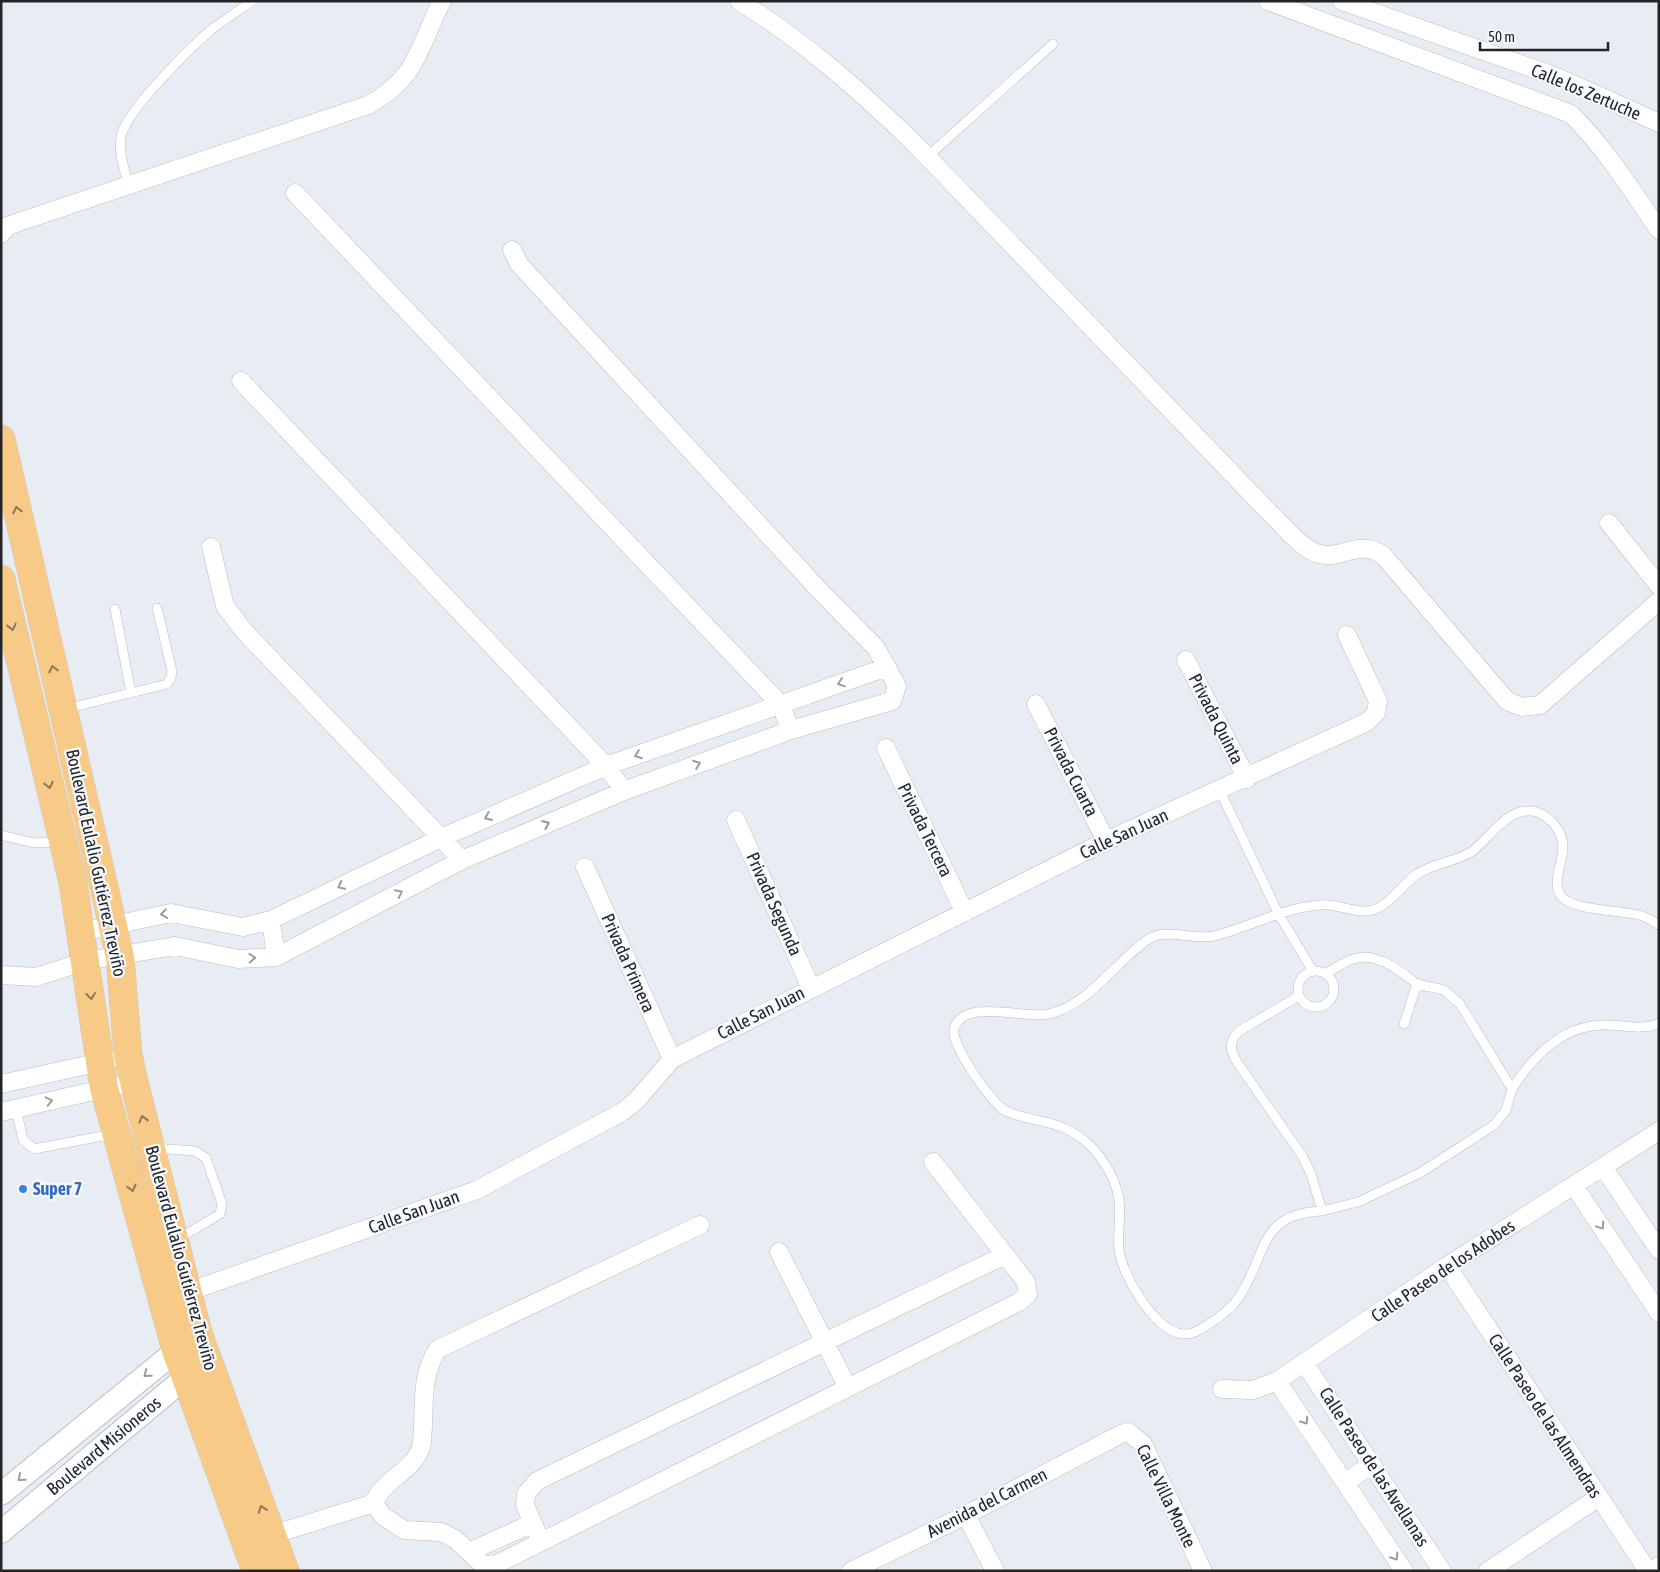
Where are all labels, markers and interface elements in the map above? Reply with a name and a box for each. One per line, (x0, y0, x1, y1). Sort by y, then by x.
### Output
scale bar (1480, 20, 1608, 52)
text: 50 m (1488, 28, 1515, 45)
street label: Calle los Zertuche (1528, 59, 1644, 124)
one-way arrow (12, 506, 23, 515)
one-way arrow (6, 622, 17, 631)
one-way arrow (48, 664, 59, 673)
street label: Privada Quinta (1185, 670, 1248, 768)
one-way arrow (837, 677, 846, 687)
street label: Privada Cuarta (1040, 724, 1103, 820)
street label: Boulevard Eulalio Gutiérrez Treviño (62, 747, 131, 978)
one-way arrow (634, 749, 643, 759)
one-way arrow (692, 760, 701, 770)
street label: Privada Tercera (894, 779, 957, 880)
one-way arrow (44, 780, 54, 789)
street label: Calle San Juan (1076, 804, 1171, 863)
one-way arrow (484, 811, 493, 822)
one-way arrow (541, 820, 550, 831)
street label: Privada Segunda (742, 849, 807, 959)
one-way arrow (337, 880, 346, 890)
one-way arrow (394, 889, 403, 899)
one-way arrow (160, 909, 169, 919)
street label: Privada Primera (597, 910, 660, 1015)
one-way arrow (248, 953, 256, 963)
street label: Calle San Juan (714, 982, 808, 1044)
one-way arrow (85, 992, 96, 1000)
one-way arrow (44, 1096, 53, 1107)
one-way arrow (139, 1116, 149, 1124)
street label: Boulevard Eulalio Gutiérrez Treviño (141, 1143, 222, 1373)
place label: Super 7 (33, 1178, 82, 1199)
marker: Super 7 (17, 1183, 29, 1195)
one-way arrow (126, 1184, 136, 1192)
street label: Calle San Juan (366, 1185, 462, 1238)
street label: Calle Paseo de los Adobes (1367, 1215, 1518, 1326)
one-way arrow (1595, 1221, 1604, 1230)
street label: Calle Paseo de las Almendras (1484, 1330, 1606, 1502)
one-way arrow (143, 1369, 152, 1378)
street label: Calle Paseo de las Avellanas (1315, 1383, 1434, 1550)
street label: Boulevard Misioneros (42, 1392, 165, 1499)
one-way arrow (1299, 1416, 1308, 1425)
street label: Calle Villa Monte (1132, 1441, 1200, 1551)
street label: Avenida del Carmen (923, 1463, 1050, 1542)
one-way arrow (18, 1472, 27, 1480)
one-way arrow (258, 1505, 268, 1513)
one-way arrow (1388, 1551, 1398, 1560)

